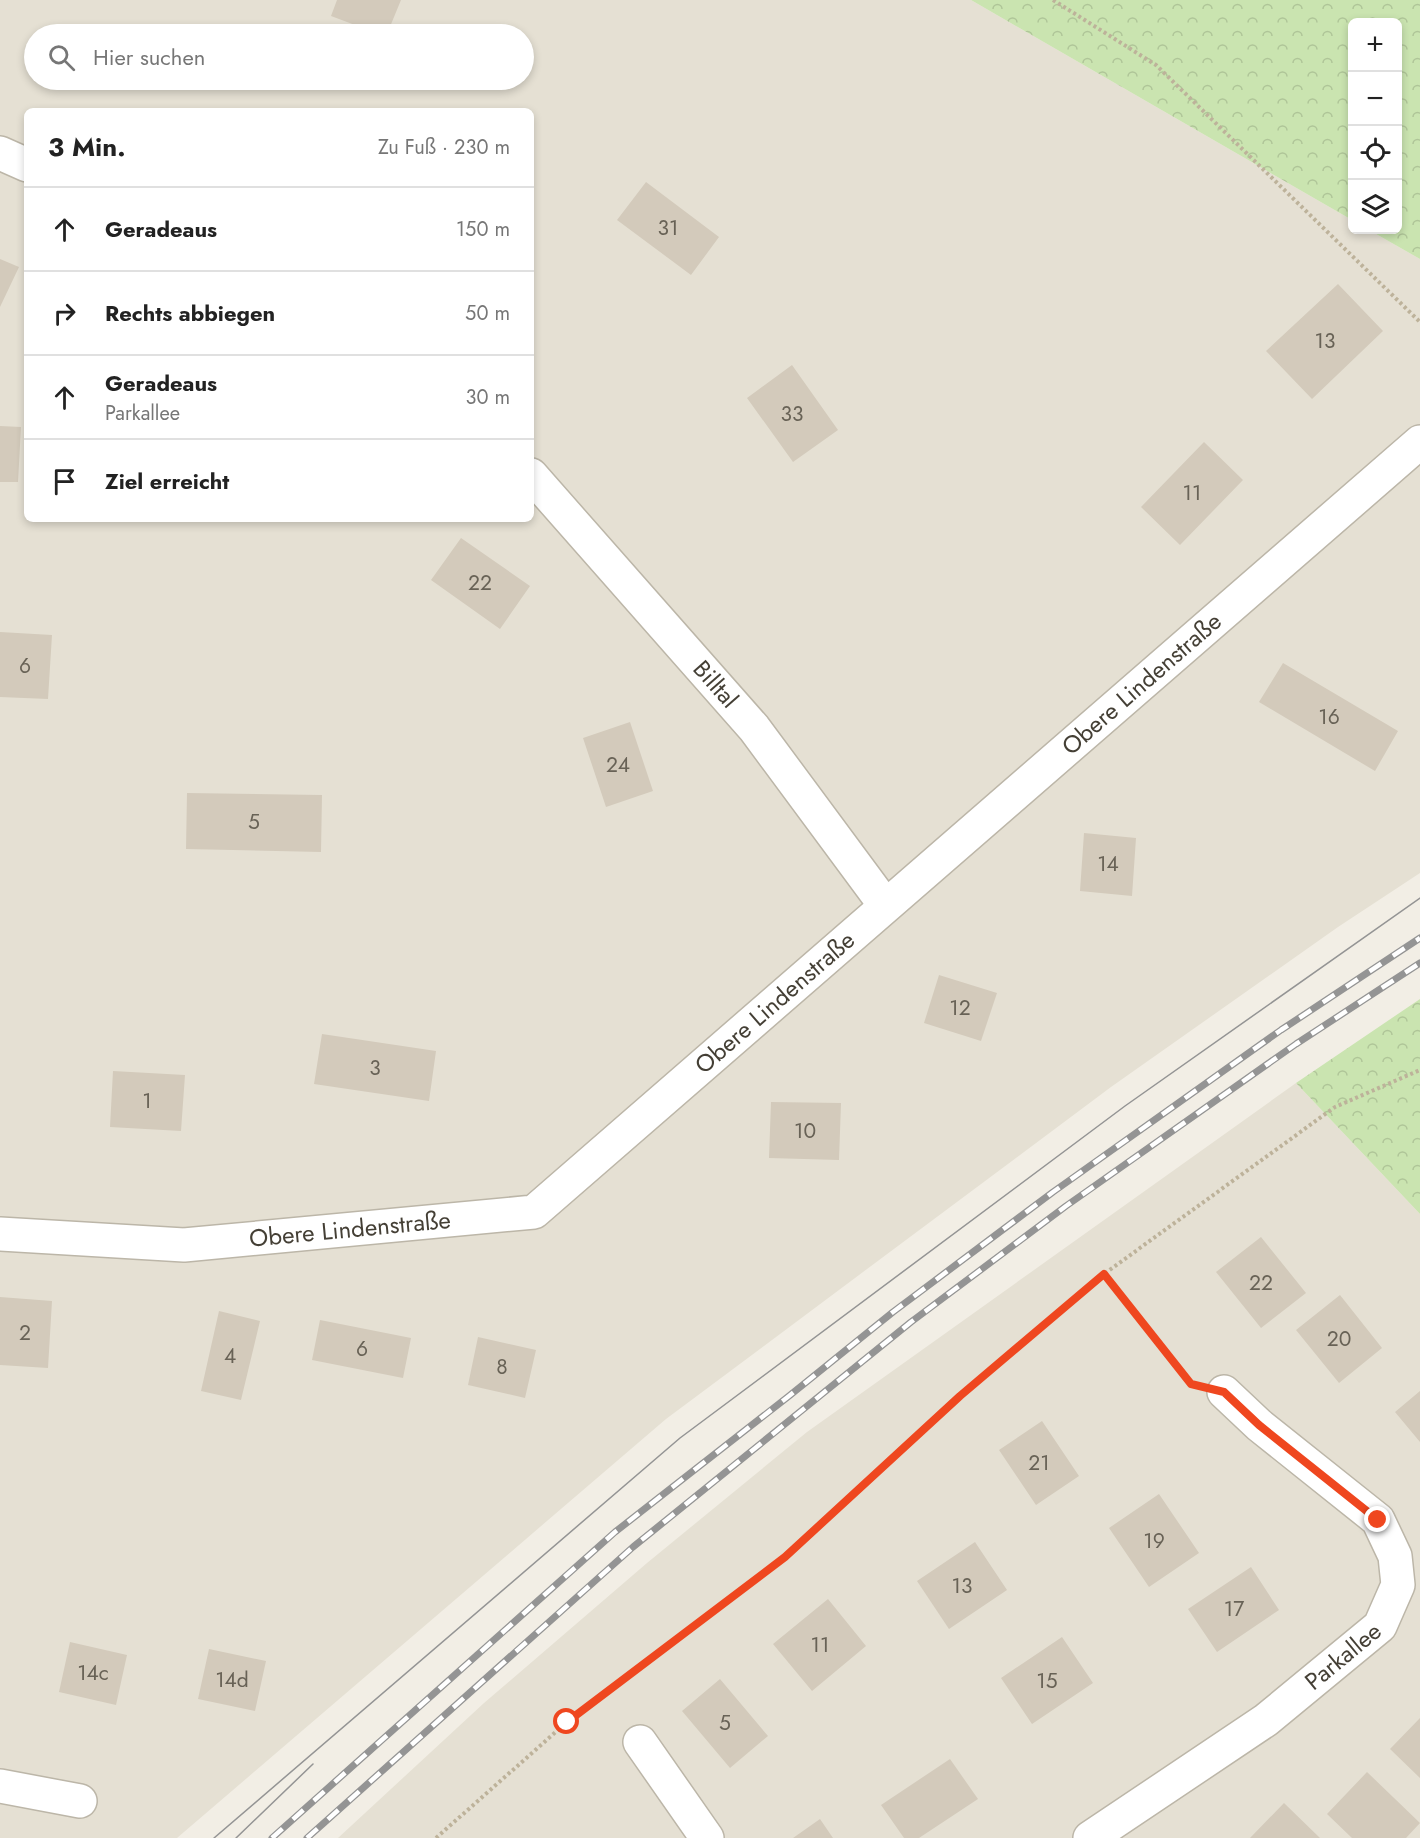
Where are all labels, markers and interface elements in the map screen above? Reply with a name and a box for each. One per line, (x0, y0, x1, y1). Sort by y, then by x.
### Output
map controls (1348, 18, 1402, 234)
button: + (1348, 18, 1402, 72)
search box (24, 24, 534, 90)
icon: search (45, 41, 78, 74)
text: Hier suchen (93, 41, 205, 73)
button: − (1348, 72, 1402, 126)
button: locate (1348, 126, 1402, 180)
text: 3 Min. (48, 128, 126, 166)
text: Zu Fuß · 230 m (378, 133, 510, 162)
button: layers (1348, 180, 1402, 234)
icon: ahead (48, 213, 81, 246)
text: Geradeaus (105, 213, 217, 245)
house number: 31 (658, 213, 678, 243)
text: 150 m (456, 215, 510, 244)
icon: right (48, 297, 81, 330)
text: Rechts abbiegen (105, 297, 275, 329)
text: 50 m (465, 299, 510, 328)
house number: 13 (1315, 326, 1335, 356)
text: Geradeaus (105, 367, 217, 399)
icon: ahead (48, 381, 81, 414)
text: 30 m (465, 383, 510, 412)
text: Parkallee (105, 399, 180, 428)
house number: 33 (781, 399, 803, 429)
icon: arrive (48, 465, 81, 498)
text: Ziel erreicht (105, 465, 229, 497)
house number: 11 (1183, 478, 1201, 508)
house number: 22 (468, 568, 492, 598)
street label: Obere Lindenstraße (1054, 604, 1229, 763)
house number: 6 (19, 651, 31, 681)
street label: Billtal (685, 652, 747, 716)
house number: 16 (1318, 702, 1340, 732)
house number: 24 (606, 750, 630, 780)
house number: 5 (248, 807, 260, 837)
house number: 14 (1097, 849, 1119, 879)
street label: Obere Lindenstraße (687, 923, 862, 1082)
house number: 12 (949, 993, 971, 1023)
house number: 3 (369, 1053, 381, 1083)
house number: 1 (142, 1086, 152, 1116)
house number: 10 (794, 1116, 816, 1146)
street label: Obere Lindenstraße (248, 1202, 452, 1256)
house number: 22 (1249, 1268, 1273, 1298)
house number: 2 (19, 1318, 31, 1348)
house number: 20 (1327, 1324, 1351, 1354)
house number: 6 (356, 1334, 368, 1364)
house number: 4 (224, 1341, 236, 1371)
house number: 8 (496, 1352, 508, 1382)
house number: 21 (1028, 1448, 1050, 1478)
route end (1364, 1506, 1390, 1532)
house number: 19 (1143, 1526, 1165, 1556)
house number: 13 (952, 1571, 972, 1601)
house number: 17 (1224, 1594, 1244, 1624)
street label: Parkallee (1297, 1614, 1389, 1698)
house number: 11 (811, 1630, 829, 1660)
house number: 14c (77, 1658, 109, 1688)
house number: 14d (215, 1665, 249, 1695)
house number: 15 (1036, 1666, 1058, 1696)
route start (553, 1708, 579, 1734)
house number: 5 (719, 1708, 731, 1738)

